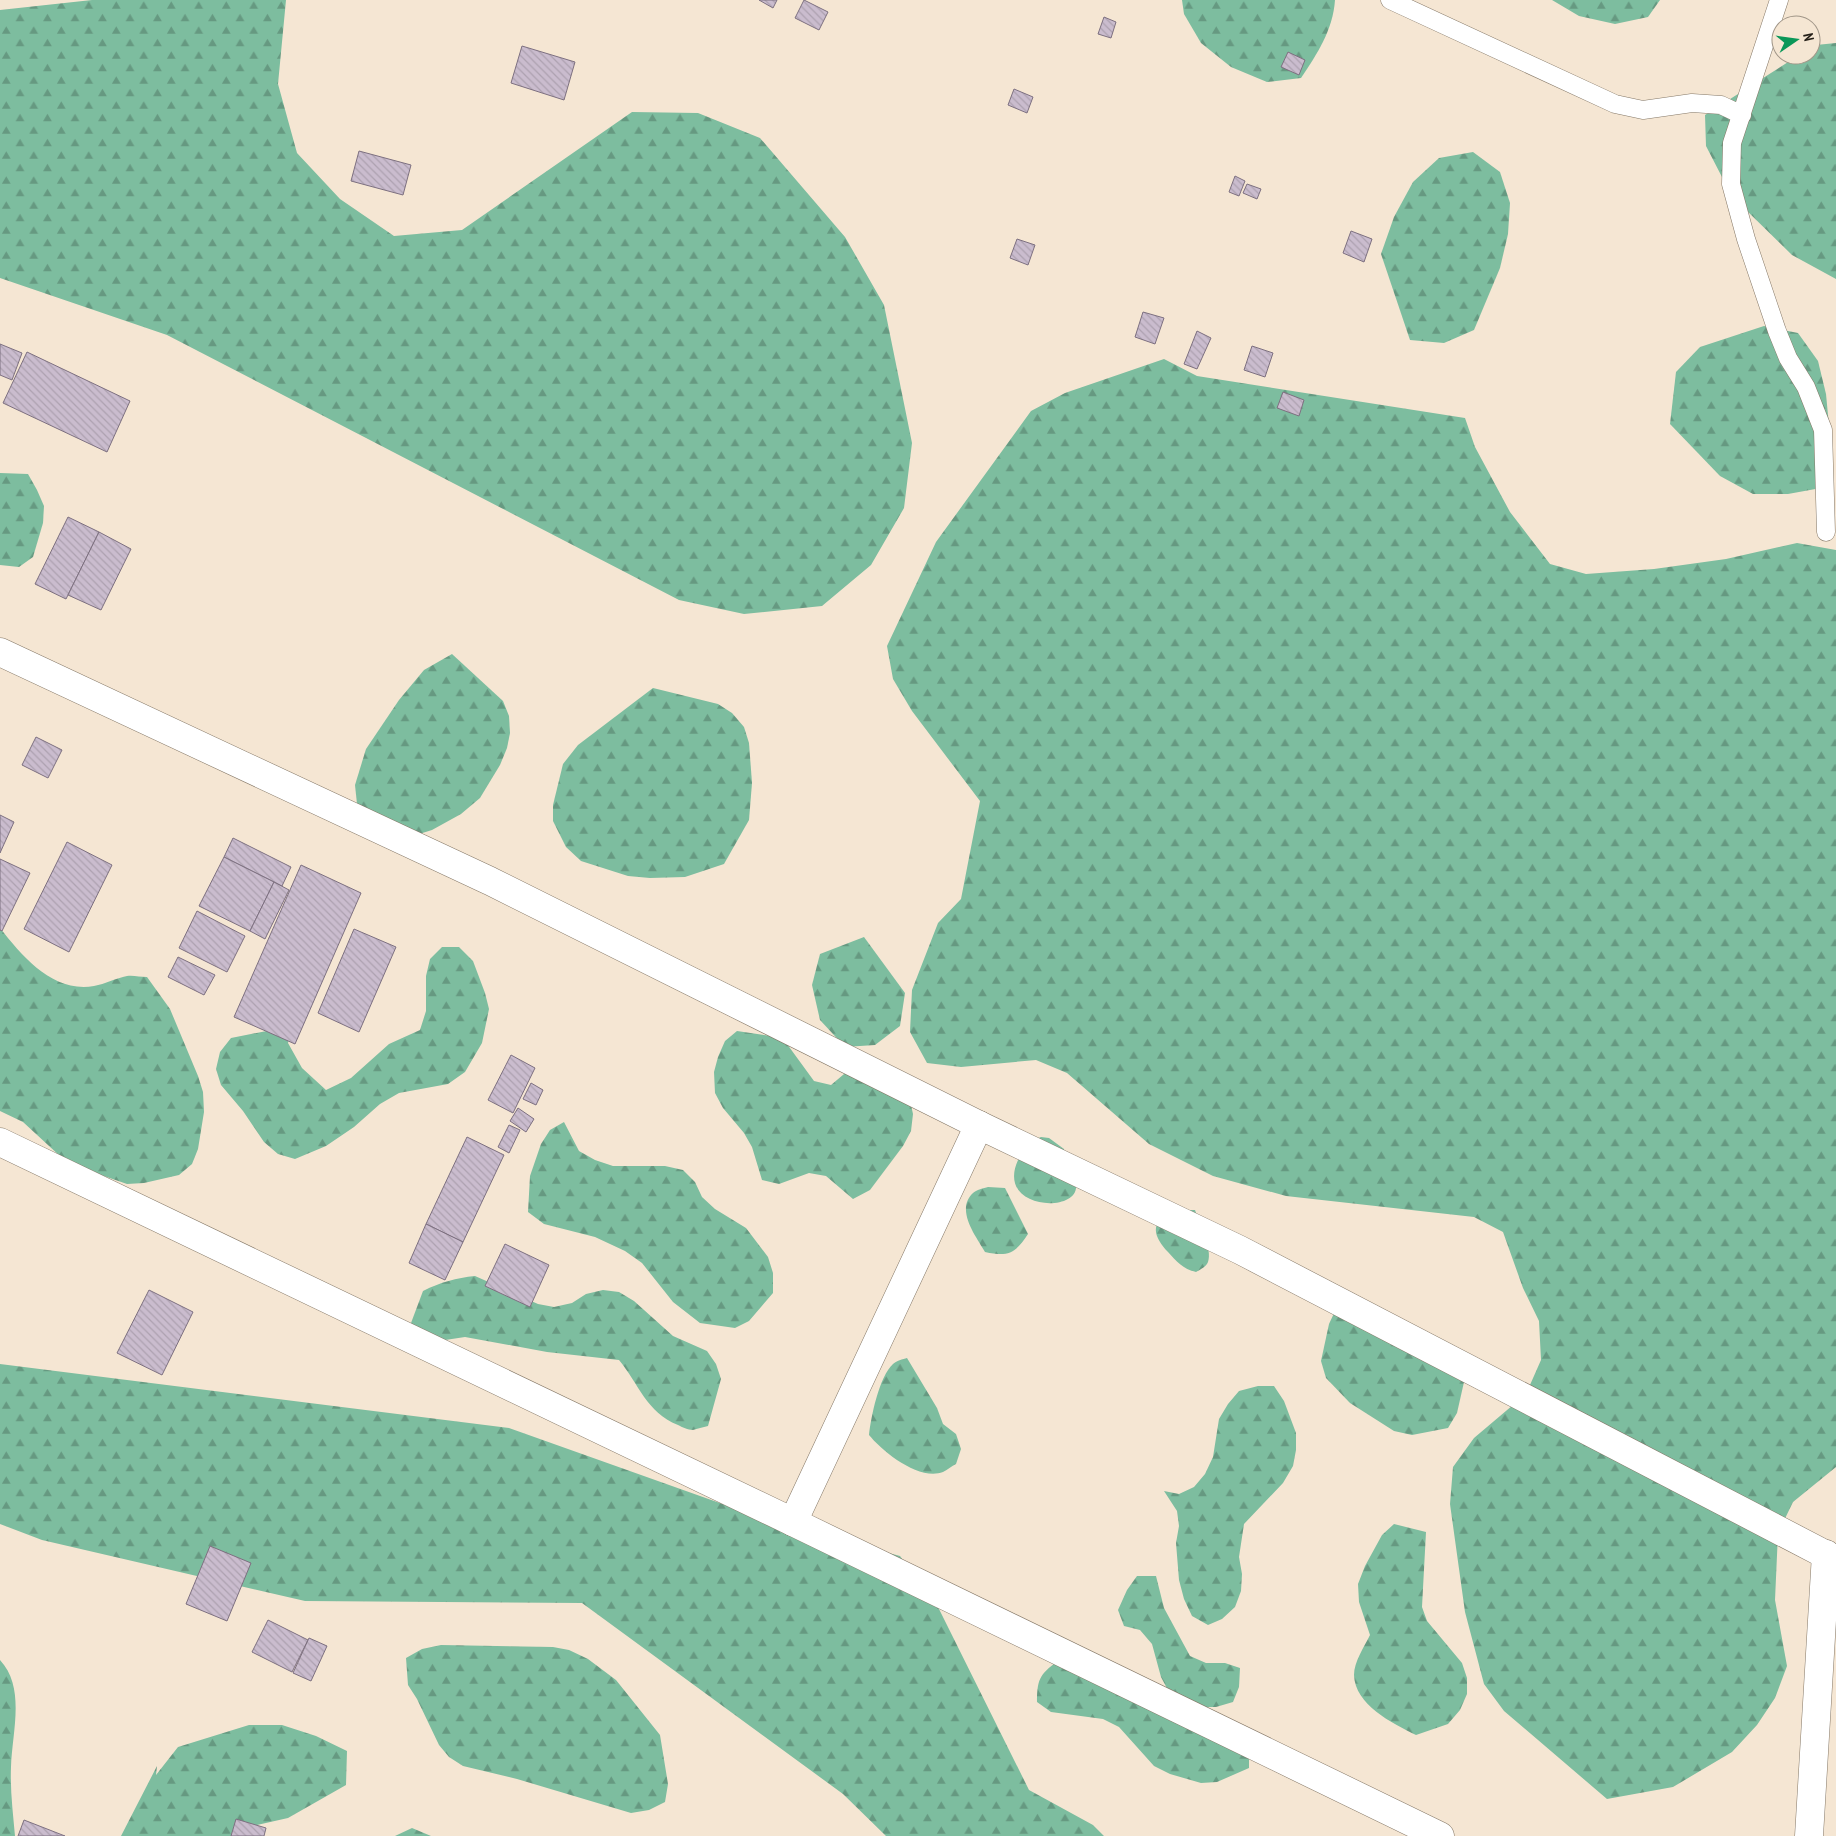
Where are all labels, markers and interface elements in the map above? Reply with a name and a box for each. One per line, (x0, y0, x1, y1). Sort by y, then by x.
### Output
north arrow (1771, 15, 1821, 65)
text: N (1799, 31, 1818, 43)

